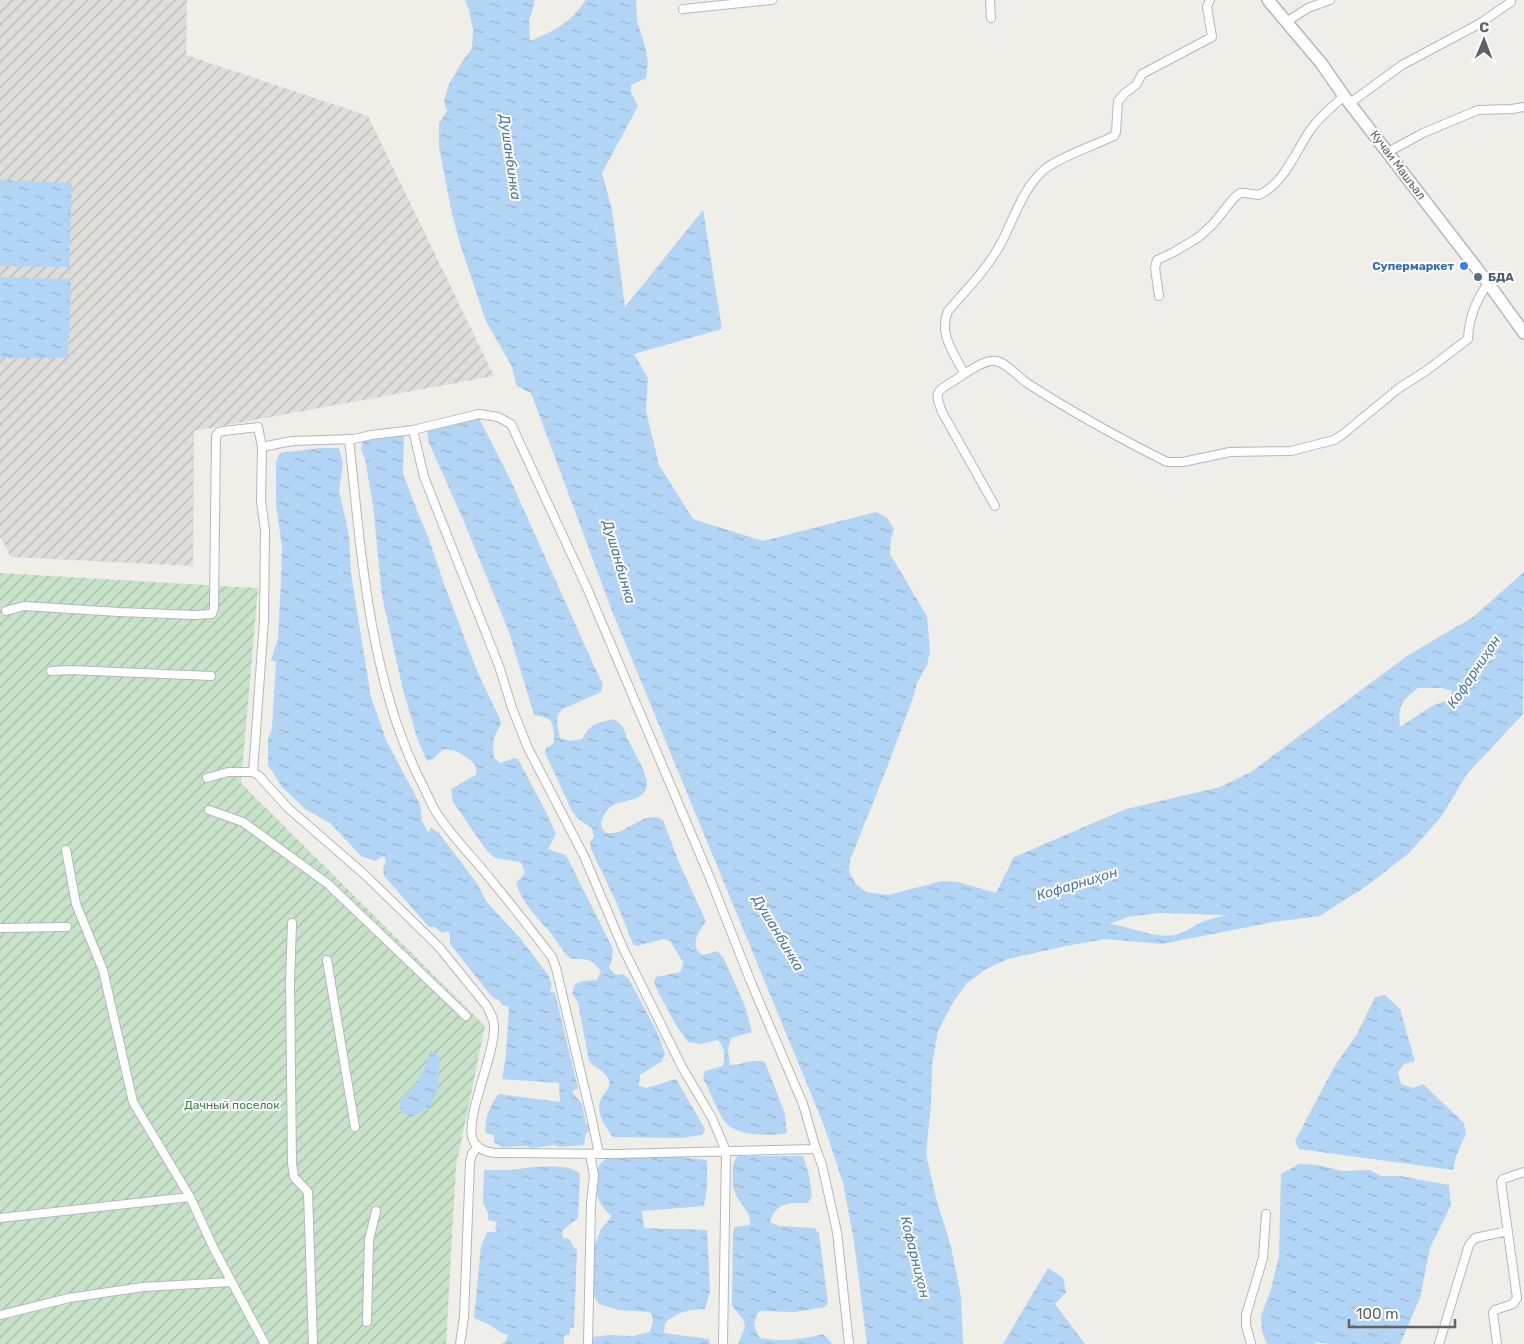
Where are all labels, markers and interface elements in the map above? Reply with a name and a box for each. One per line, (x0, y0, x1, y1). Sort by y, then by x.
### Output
north arrow (1459, 15, 1509, 65)
text: С (1479, 19, 1489, 36)
water label: Душанбинка (495, 112, 524, 201)
street label: Кучаи Машъал (1367, 128, 1429, 202)
place label: Супермаркет (1372, 259, 1454, 273)
marker: Супермаркет (1458, 260, 1470, 272)
place label: БДА (1488, 270, 1514, 284)
marker: БДА (1472, 271, 1484, 283)
water label: Душанбинка (599, 517, 639, 606)
water label: Кофарниҳон (1444, 632, 1505, 711)
water label: Кофарниҳон (1035, 864, 1120, 904)
water label: Душанбинка (748, 891, 807, 974)
park label: Дачный поселок (184, 1098, 280, 1112)
water label: Кофарниҳон (897, 1214, 933, 1300)
scale bar (1349, 1296, 1455, 1328)
text: 100 m (1356, 1305, 1398, 1323)

